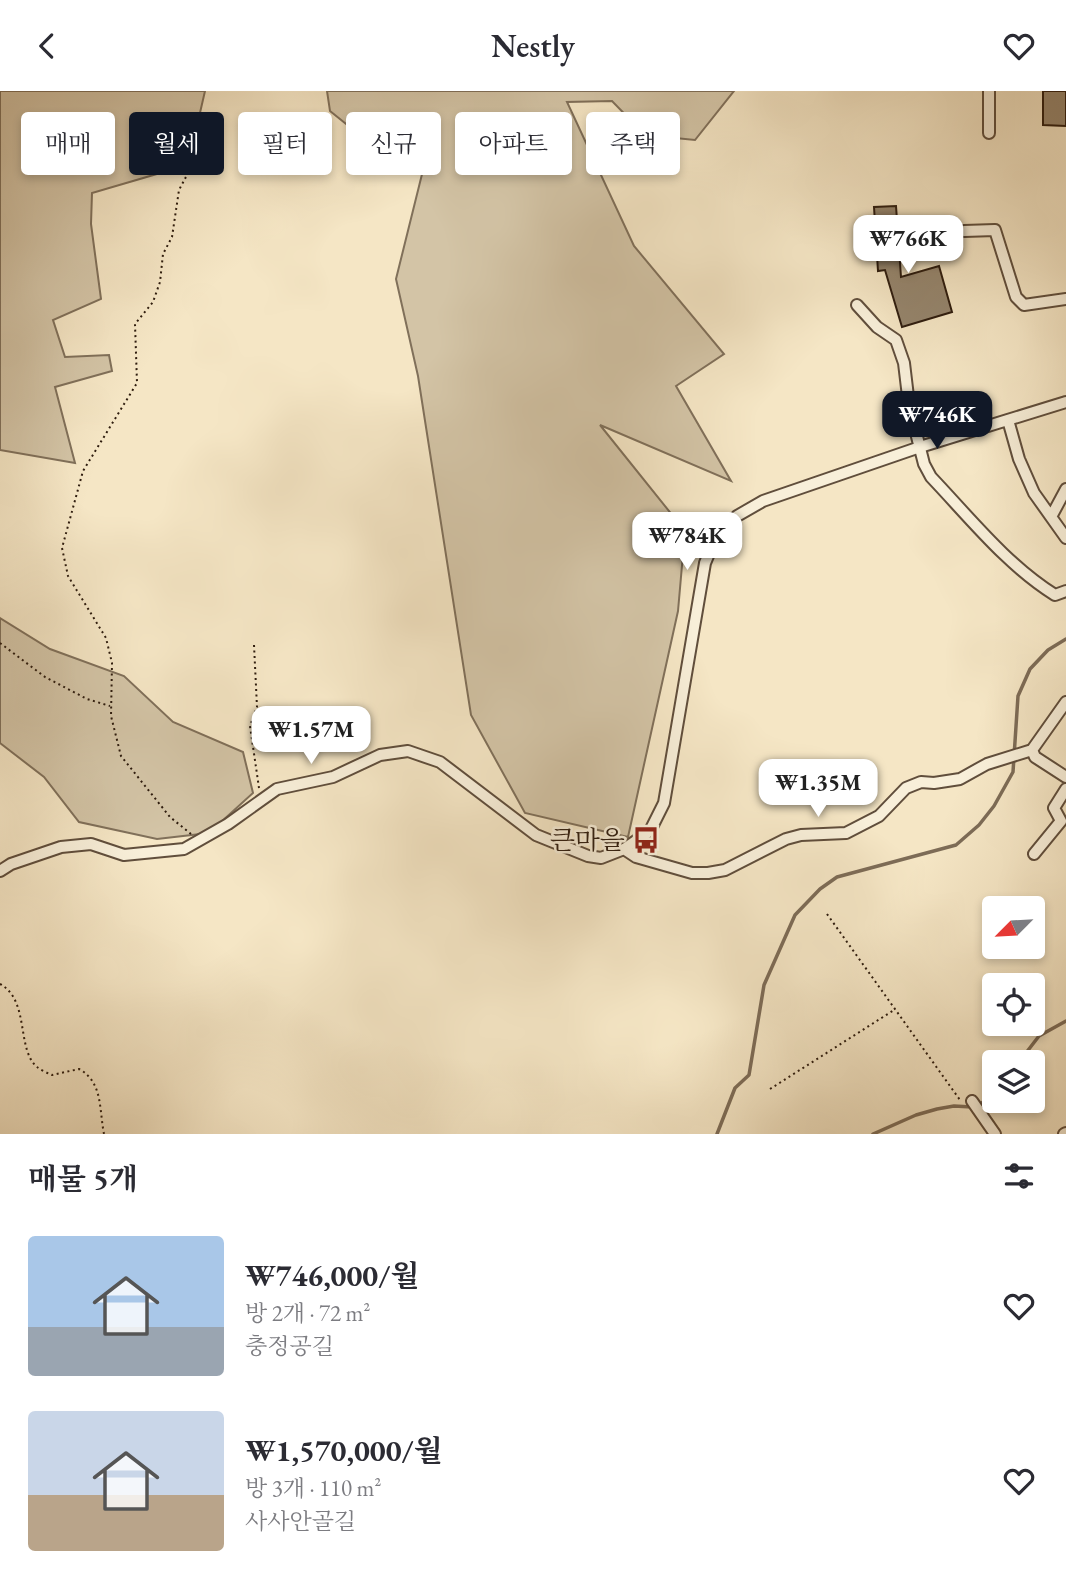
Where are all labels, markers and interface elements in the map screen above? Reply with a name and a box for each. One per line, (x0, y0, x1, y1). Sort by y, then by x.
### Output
text: Nestly (491, 25, 575, 67)
icon: back (28, 27, 66, 65)
icon: heart (1000, 27, 1038, 65)
chip: 매매 (21, 112, 115, 175)
chip: 월세 (129, 112, 224, 175)
chip: 필터 (238, 112, 332, 175)
chip: 신규 (346, 112, 441, 175)
chip: 아파트 (455, 112, 572, 175)
chip: 주택 (586, 112, 680, 175)
pin: ₩766K (859, 215, 957, 275)
text: ₩766K (869, 223, 947, 253)
pin: ₩746K (888, 391, 986, 451)
text: ₩746K (898, 399, 976, 429)
pin: ₩784K (638, 512, 736, 572)
text: ₩784K (648, 520, 726, 550)
pin: ₩1.57M (254, 707, 368, 766)
text: ₩1.57M (268, 714, 354, 744)
pin: ₩1.35M (761, 759, 875, 819)
text: ₩1.35M (775, 767, 861, 797)
place label: 큰마을 (550, 823, 625, 857)
bus stop icon: 큰마을 (631, 825, 661, 855)
north arrow (982, 896, 1045, 959)
map controls (982, 896, 1045, 1113)
button: locate (982, 973, 1045, 1036)
button: layers (982, 1050, 1045, 1113)
icon: filters (1000, 1157, 1038, 1195)
text: 매물 5개 (28, 1159, 138, 1198)
text: ₩746,000/월 (245, 1256, 419, 1295)
icon: home (84, 1264, 168, 1348)
icon: heart (1000, 1287, 1038, 1325)
text: 방 2개 · 72 m² (245, 1298, 370, 1328)
text: 충정공길 (245, 1331, 334, 1361)
text: ₩1,570,000/월 (245, 1431, 443, 1470)
icon: home (84, 1439, 168, 1523)
icon: heart (1000, 1462, 1038, 1500)
text: 방 3개 · 110 m² (245, 1473, 381, 1503)
text: 사사안골길 (245, 1506, 356, 1536)

